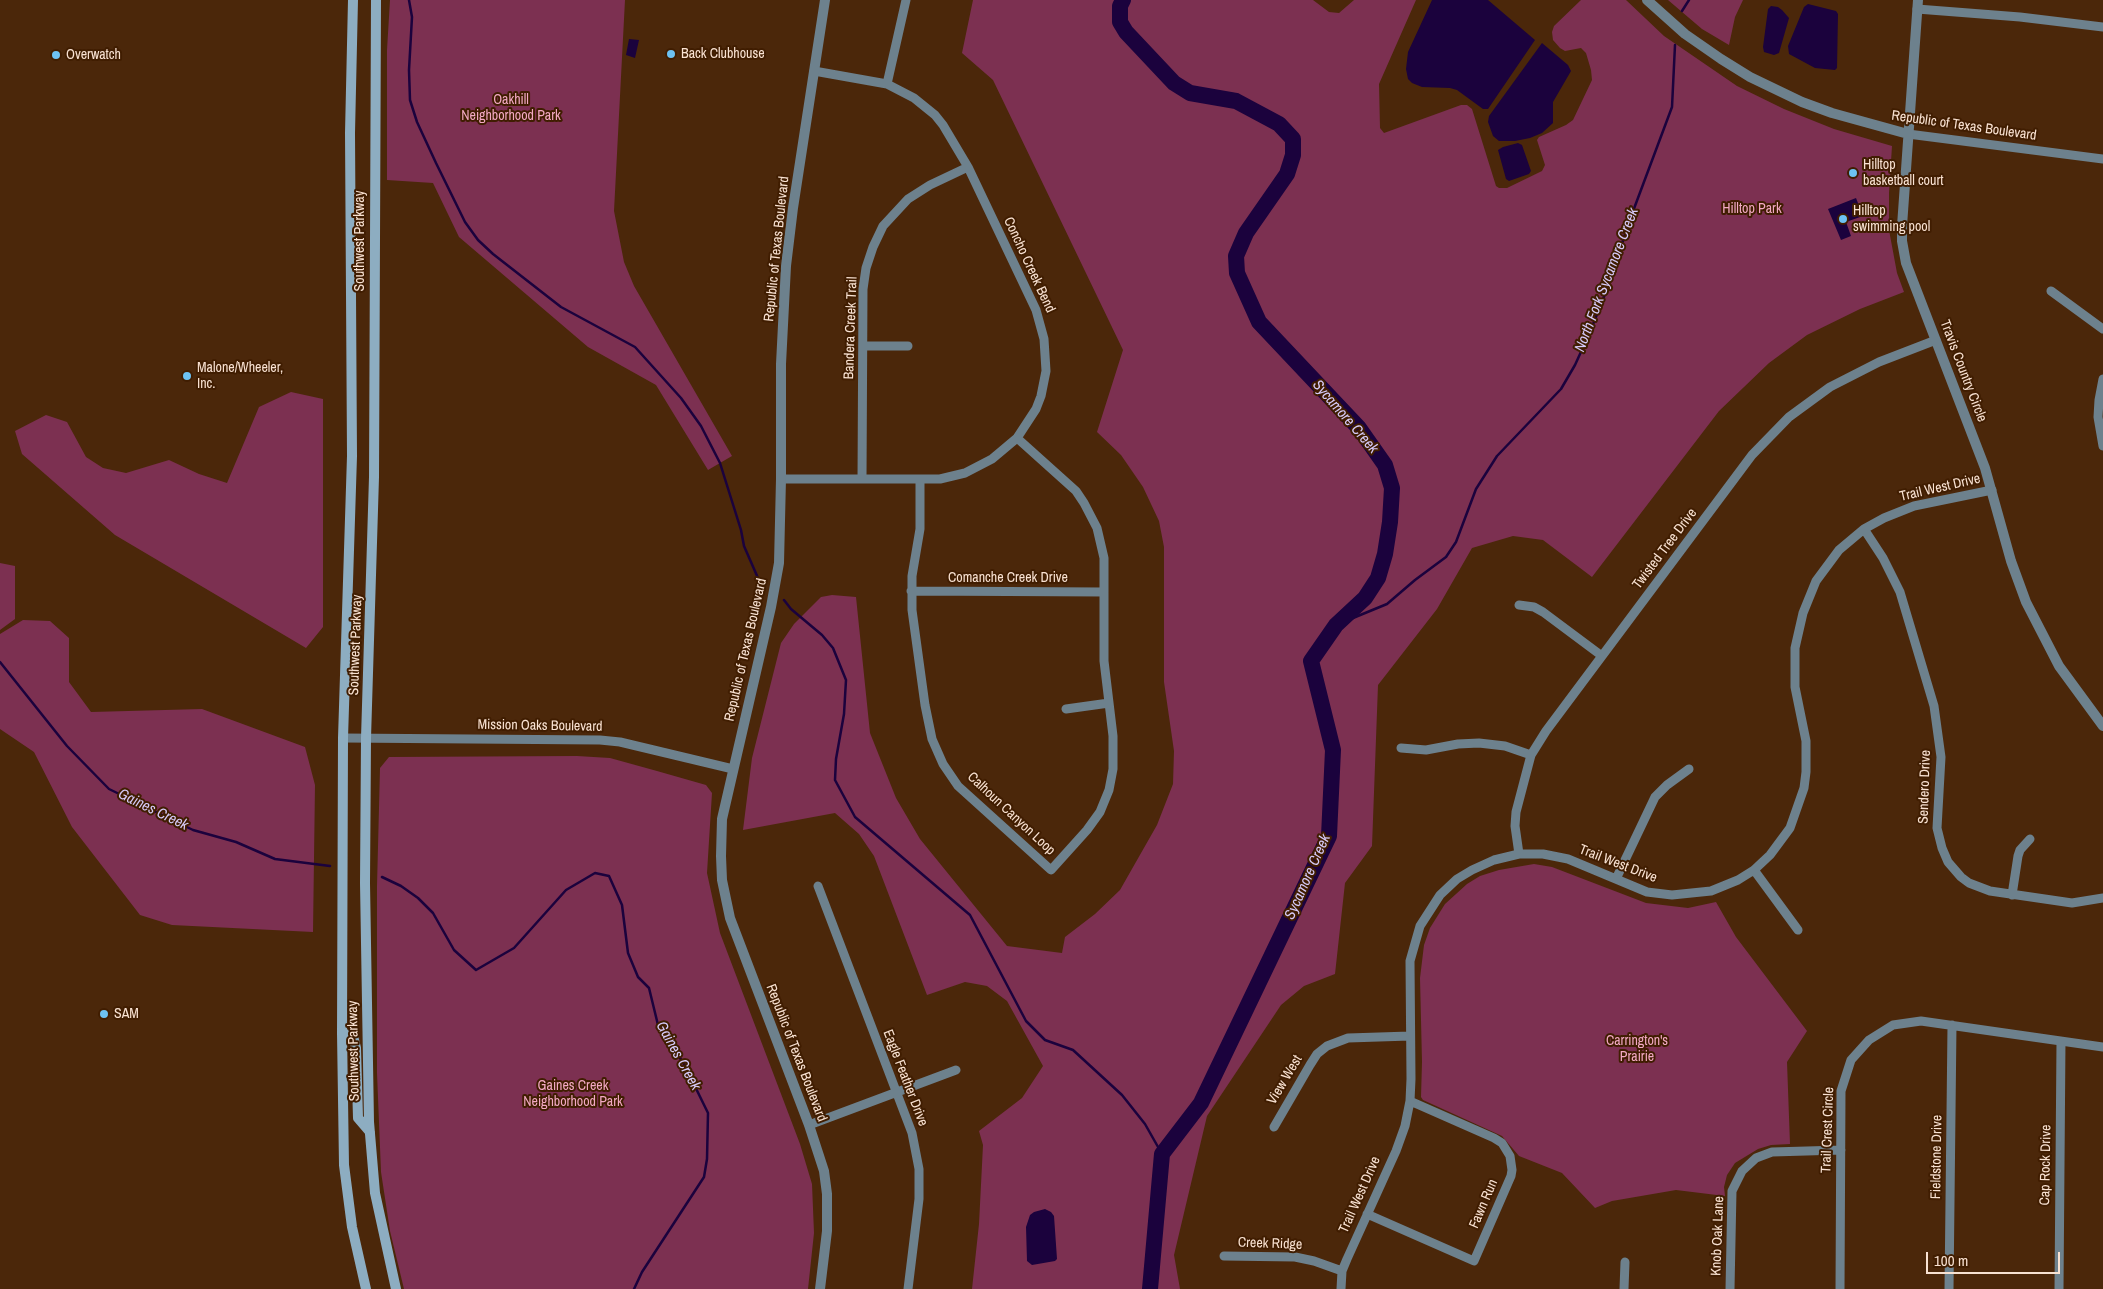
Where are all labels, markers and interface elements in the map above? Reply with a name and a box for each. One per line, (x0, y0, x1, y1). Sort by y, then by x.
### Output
place label: Back Clubhouse (681, 46, 765, 62)
place label: Overwatch (66, 47, 121, 63)
marker: Back Clubhouse (665, 48, 677, 60)
marker: Overwatch (50, 49, 62, 61)
park label: Oakhill Neighborhood Park (461, 92, 561, 124)
street label: Republic of Texas Boulevard (1890, 108, 2038, 144)
place label: Hilltop basketball court (1863, 157, 1943, 190)
marker: Hilltop basketball court (1847, 167, 1859, 179)
street label: Republic of Texas Boulevard (761, 175, 793, 323)
street label: Southwest Parkway (352, 191, 368, 291)
park label: Hilltop Park (1722, 201, 1782, 217)
place label: Hilltop swimming pool (1853, 203, 1930, 236)
water label: North Fork Sycamore Creek (1571, 206, 1643, 354)
marker: Hilltop swimming pool (1837, 213, 1849, 225)
street label: Concho Creek Bend (1000, 215, 1058, 315)
street label: Bandera Creek Trail (841, 276, 861, 380)
street label: Travis Country Circle (1936, 318, 1990, 424)
place label: Malone/Wheeler, Inc. (197, 360, 283, 392)
marker: Malone/Wheeler, Inc. (181, 370, 193, 382)
water label: Sycamore Creek (1308, 377, 1382, 457)
street label: Trail West Drive (1898, 471, 1982, 505)
street label: Twisted Tree Drive (1629, 505, 1701, 593)
street label: Comanche Creek Drive (948, 570, 1068, 586)
street label: Republic of Texas Boulevard (721, 577, 771, 723)
street label: Southwest Parkway (346, 594, 366, 696)
street label: Mission Oaks Boulevard (477, 717, 603, 735)
street label: Sendero Drive (1915, 750, 1935, 824)
street label: Calhoun Canyon Loop (963, 769, 1059, 859)
water label: Gaines Creek (115, 785, 191, 835)
water label: Sycamore Creek (1281, 832, 1335, 922)
street label: Trail West Drive (1577, 841, 1659, 887)
street label: Republic of Texas Boulevard (762, 982, 830, 1124)
street label: Southwest Parkway (345, 1000, 363, 1102)
place label: SAM (114, 1006, 139, 1022)
marker: SAM (98, 1008, 110, 1020)
water label: Gaines Creek (652, 1018, 704, 1094)
street label: Eagle Feather Drive (879, 1027, 931, 1129)
park label: Carrington's Prairie (1606, 1033, 1668, 1066)
street label: View West (1264, 1052, 1306, 1108)
park label: Gaines Creek Neighborhood Park (523, 1078, 623, 1110)
street label: Trail Crest Circle (1818, 1087, 1838, 1173)
street label: Fieldstone Drive (1928, 1115, 1946, 1199)
street label: Cap Rock Drive (2037, 1124, 2055, 1206)
street label: Trail West Drive (1336, 1154, 1384, 1236)
street label: Fawn Run (1466, 1177, 1502, 1231)
street label: Knob Oak Lane (1708, 1196, 1728, 1276)
street label: Creek Ridge (1238, 1234, 1302, 1254)
scale bar (1928, 1242, 2062, 1274)
text: 100 m (1934, 1250, 1968, 1271)

